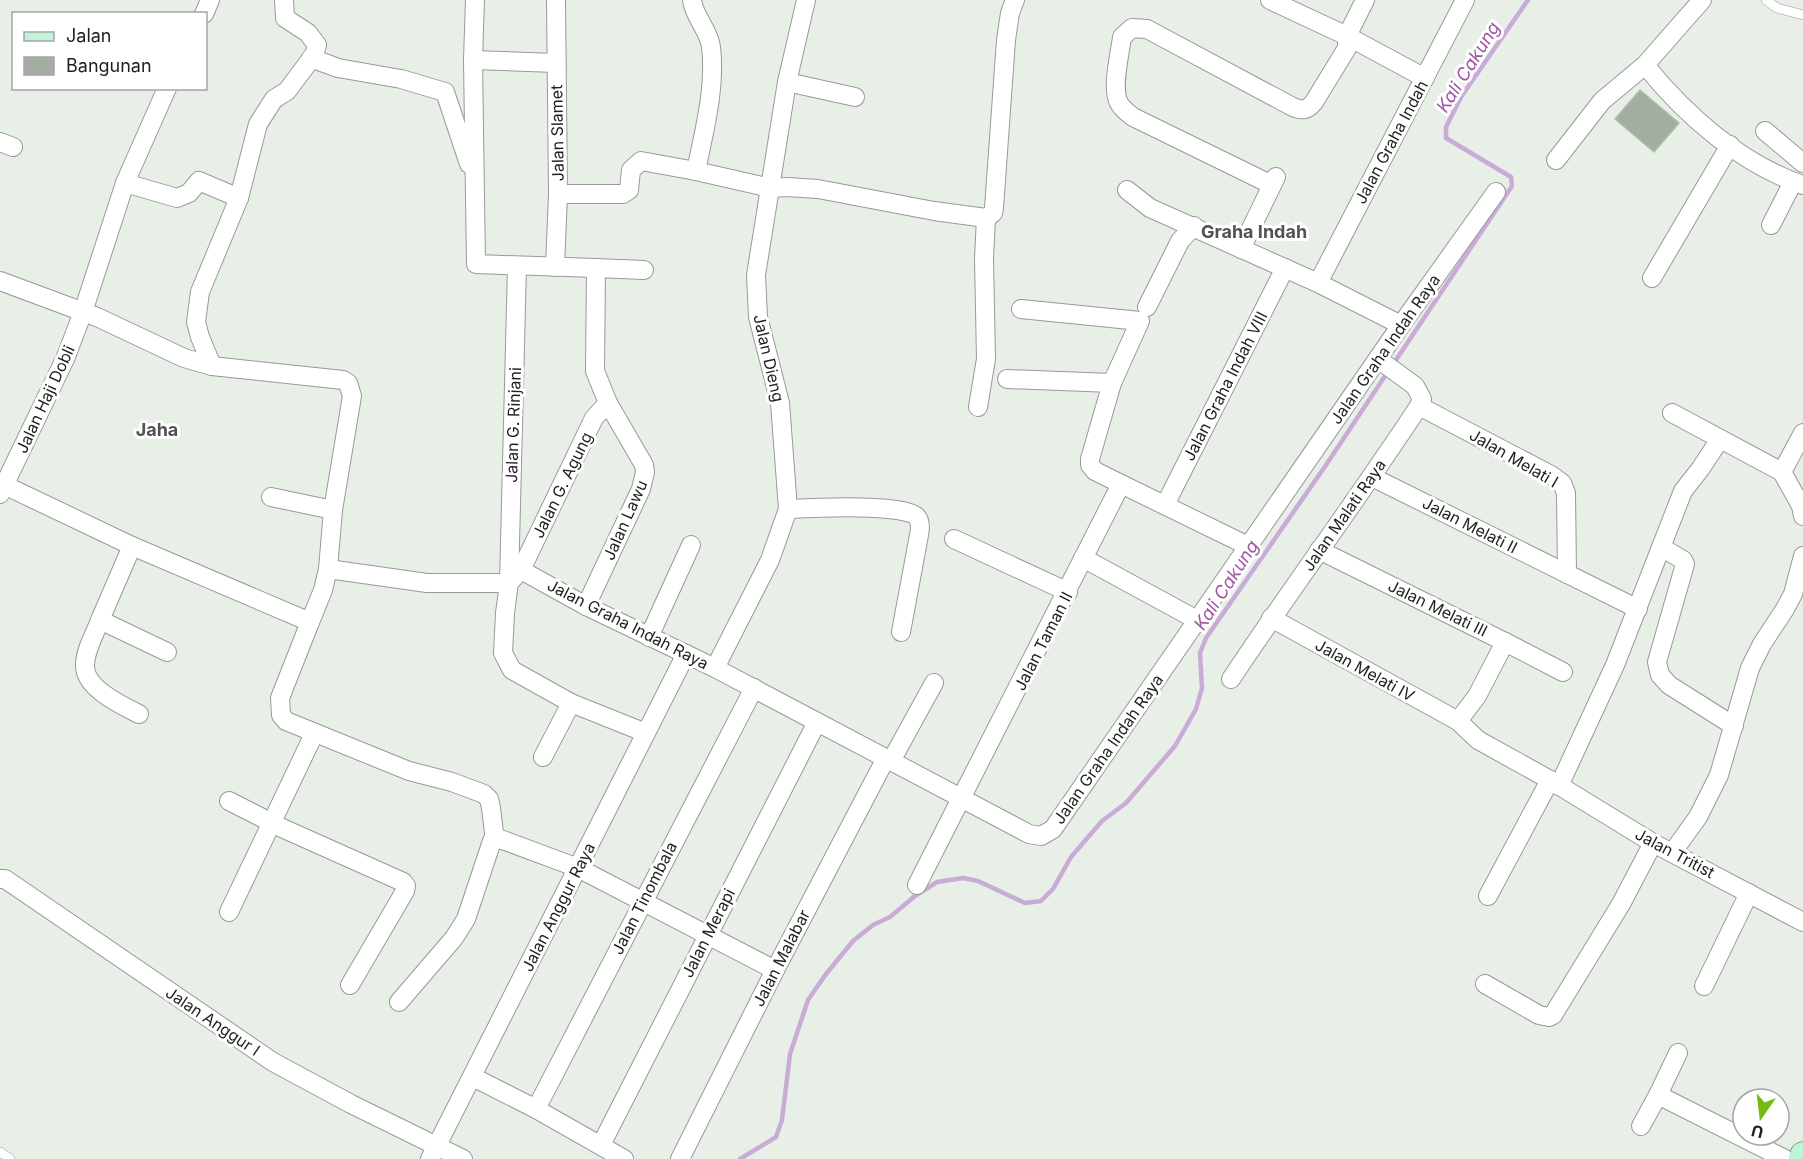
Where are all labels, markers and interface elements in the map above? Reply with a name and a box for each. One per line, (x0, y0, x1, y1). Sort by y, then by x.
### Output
legend (12, 12, 207, 90)
water label: Kali Cakung (1432, 18, 1504, 116)
text: Jalan (66, 25, 111, 46)
text: Bangunan (66, 55, 152, 76)
street label: Jalan Graha Indah (1350, 77, 1432, 207)
street label: Jalan Slamet (546, 85, 568, 181)
district label: Graha Indah (1201, 221, 1307, 242)
street label: Jalan Graha Indah Raya (1326, 270, 1444, 428)
street label: Jalan Graha Indah VIII (1179, 308, 1271, 464)
street label: Jalan Dieng (749, 312, 789, 404)
street label: Jalan Haji Dobli (11, 342, 79, 456)
street label: Jalan G. Rinjani (501, 367, 525, 483)
district label: Jaha (136, 419, 178, 440)
street label: Jalan Melati I (1466, 424, 1562, 492)
street label: Jalan G. Agung (528, 429, 596, 541)
street label: Jalan Malati Raya (1298, 455, 1390, 575)
street label: Jalan Lawu (598, 477, 652, 563)
street label: Jalan Melati II (1419, 493, 1521, 557)
water label: Kali Cakung (1189, 536, 1263, 634)
street label: Jalan Graha Indah Raya (544, 575, 712, 673)
street label: Jalan Melati III (1385, 575, 1491, 641)
street label: Jalan Taman II (1009, 588, 1077, 694)
street label: Jalan Melati IV (1312, 634, 1418, 706)
street label: Jalan Graha Indah Raya (1049, 670, 1167, 828)
street label: Jalan Tritist (1632, 824, 1718, 882)
street label: Jalan Tinombala (607, 838, 681, 958)
street label: Jalan Anggur Raya (517, 839, 599, 975)
street label: Jalan Merapi (677, 885, 739, 981)
street label: Jalan Malabar (748, 906, 814, 1010)
street label: Jalan Anggur I (162, 982, 264, 1060)
north arrow (1731, 1087, 1791, 1147)
text: U (1749, 1120, 1765, 1143)

